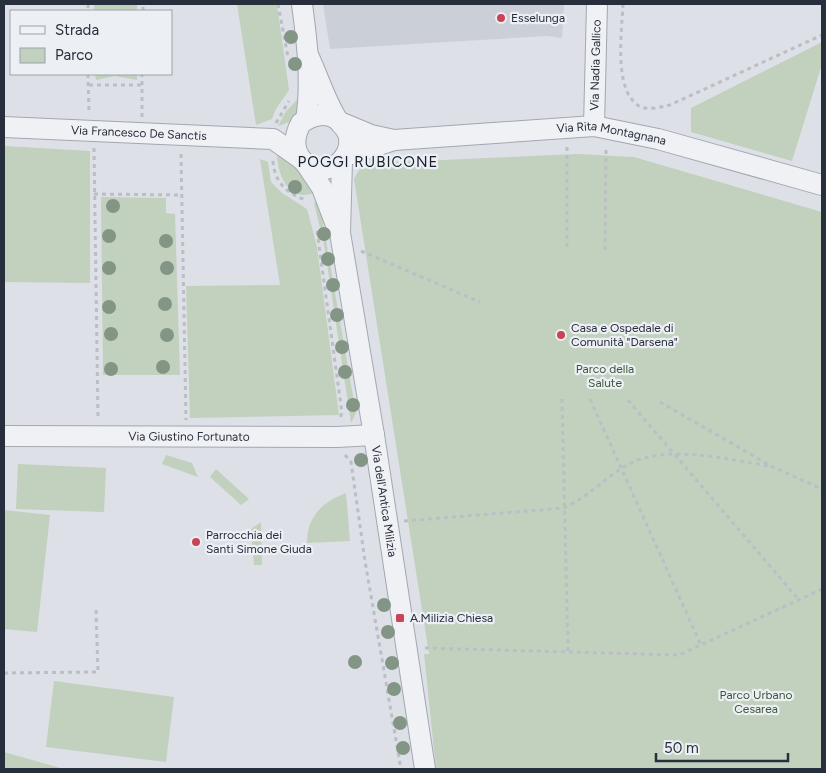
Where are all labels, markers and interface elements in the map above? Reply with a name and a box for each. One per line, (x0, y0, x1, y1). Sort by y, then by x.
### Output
legend (10, 10, 172, 75)
place label: Esselunga (511, 11, 565, 25)
marker: Esselunga (495, 12, 507, 24)
street label: Via Nadia Gallico (587, 19, 604, 111)
text: Strada (55, 21, 99, 39)
text: Parco (55, 46, 93, 64)
street label: Via Rita Montagnana (556, 119, 668, 148)
street label: Via Francesco De Sanctis (71, 123, 208, 143)
district label: POGGI RUBICONE (298, 153, 438, 171)
place label: Casa e Ospedale di Comunità "Darsena" (571, 321, 678, 349)
marker: Casa e Ospedale di Comunità "Darsena" (555, 329, 567, 341)
park label: Parco della Salute (576, 362, 634, 390)
street label: Via Giustino Fortunato (128, 429, 250, 444)
street label: Via dell'Antica Milizia (369, 445, 400, 558)
place label: Parrocchia dei Santi Simone Giuda (206, 528, 312, 556)
marker: Parrocchia dei Santi Simone Giuda (190, 536, 202, 548)
place label: A.Milizia Chiesa (410, 611, 493, 625)
marker: A.Milizia Chiesa (394, 612, 406, 624)
park label: Parco Urbano Cesarea (720, 688, 792, 716)
scale bar (656, 730, 788, 762)
text: 50 m (664, 739, 699, 757)

